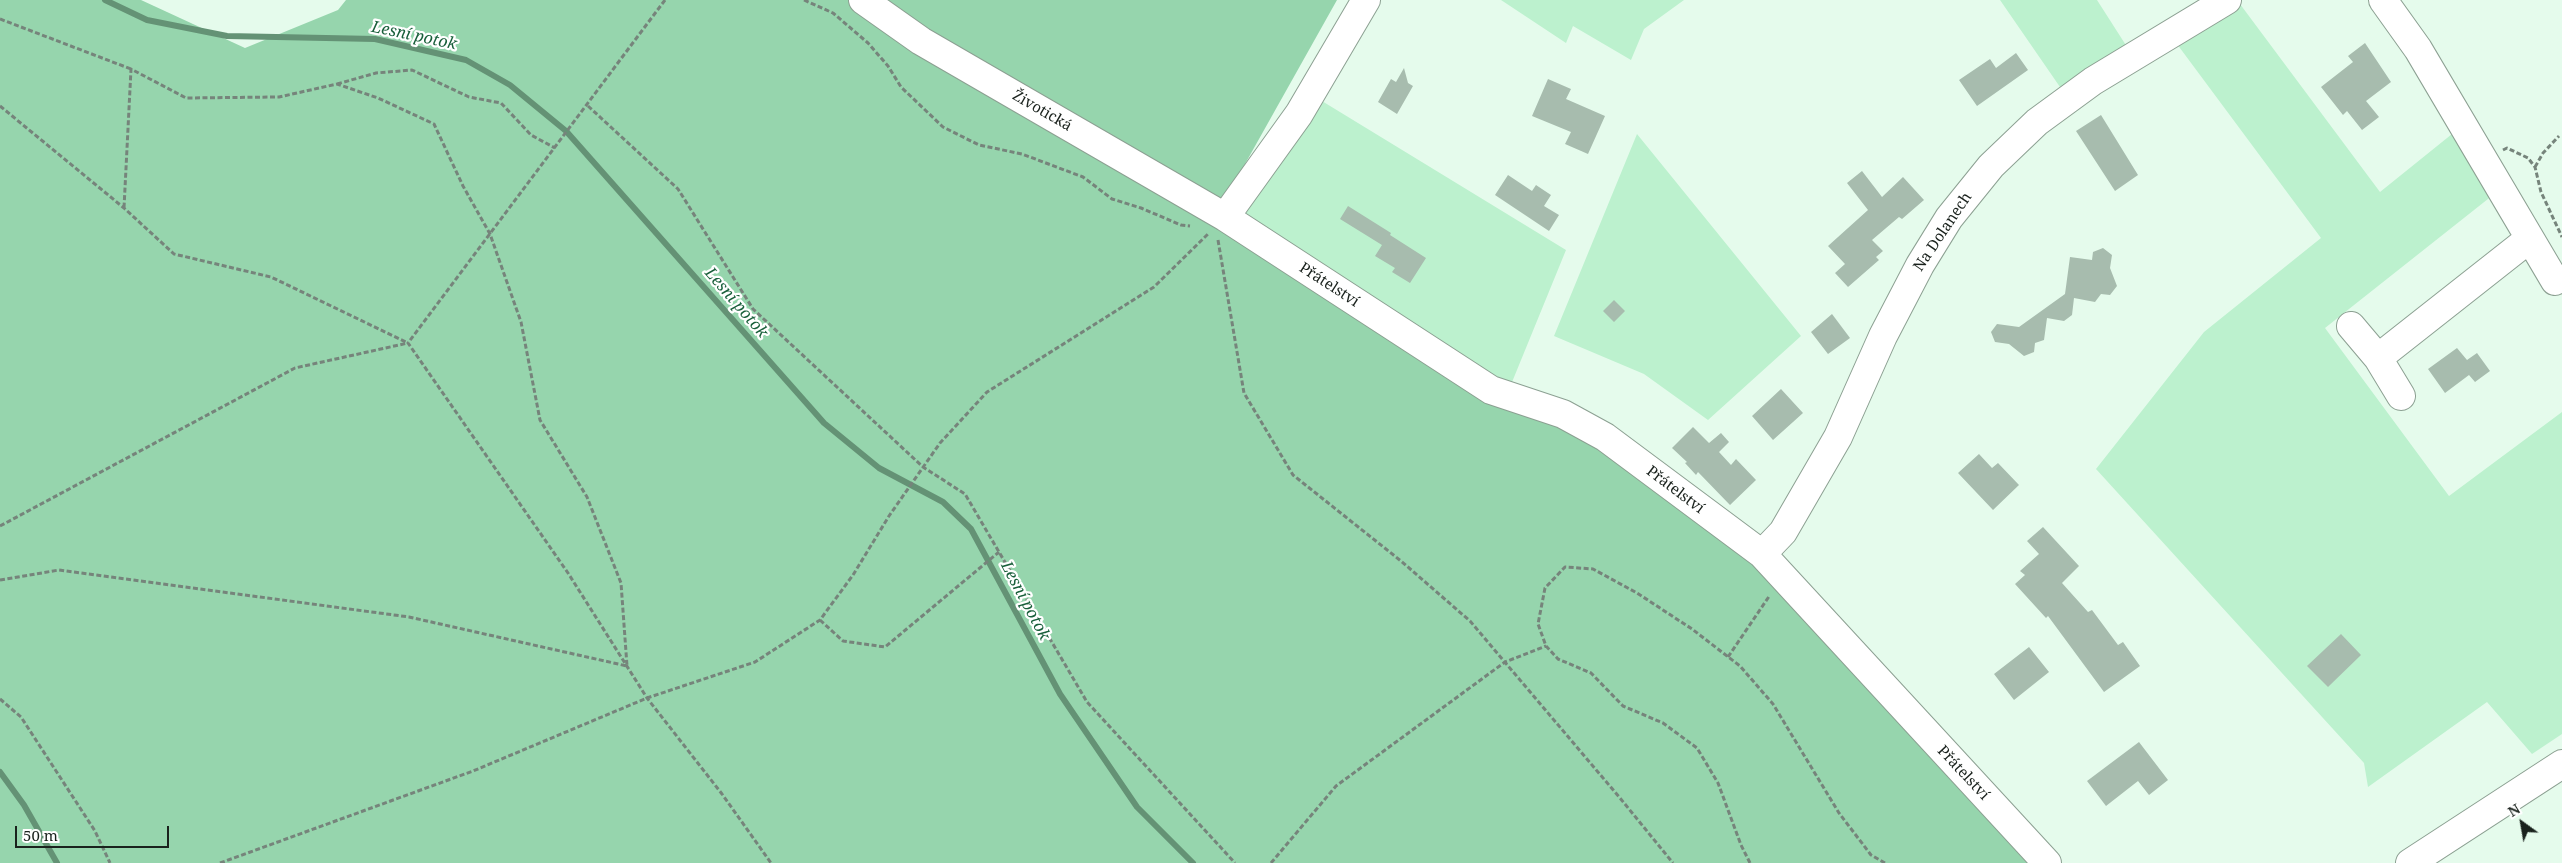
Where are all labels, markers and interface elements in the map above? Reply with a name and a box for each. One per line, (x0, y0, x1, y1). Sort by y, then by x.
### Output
water label: Lesní potok (370, 18, 458, 54)
street label: Životická (1009, 87, 1075, 135)
street label: Na Dolanech (1910, 189, 1976, 275)
street label: Přátelství (1296, 259, 1362, 311)
water label: Lesní potok (700, 264, 772, 342)
street label: Přátelství (1643, 462, 1707, 518)
water label: Lesní potok (996, 558, 1054, 644)
street label: Přátelství (1933, 742, 1993, 804)
north arrow (2497, 798, 2547, 848)
text: N (2504, 799, 2523, 821)
scale bar (18, 816, 171, 848)
text: 50 m (23, 825, 58, 845)

